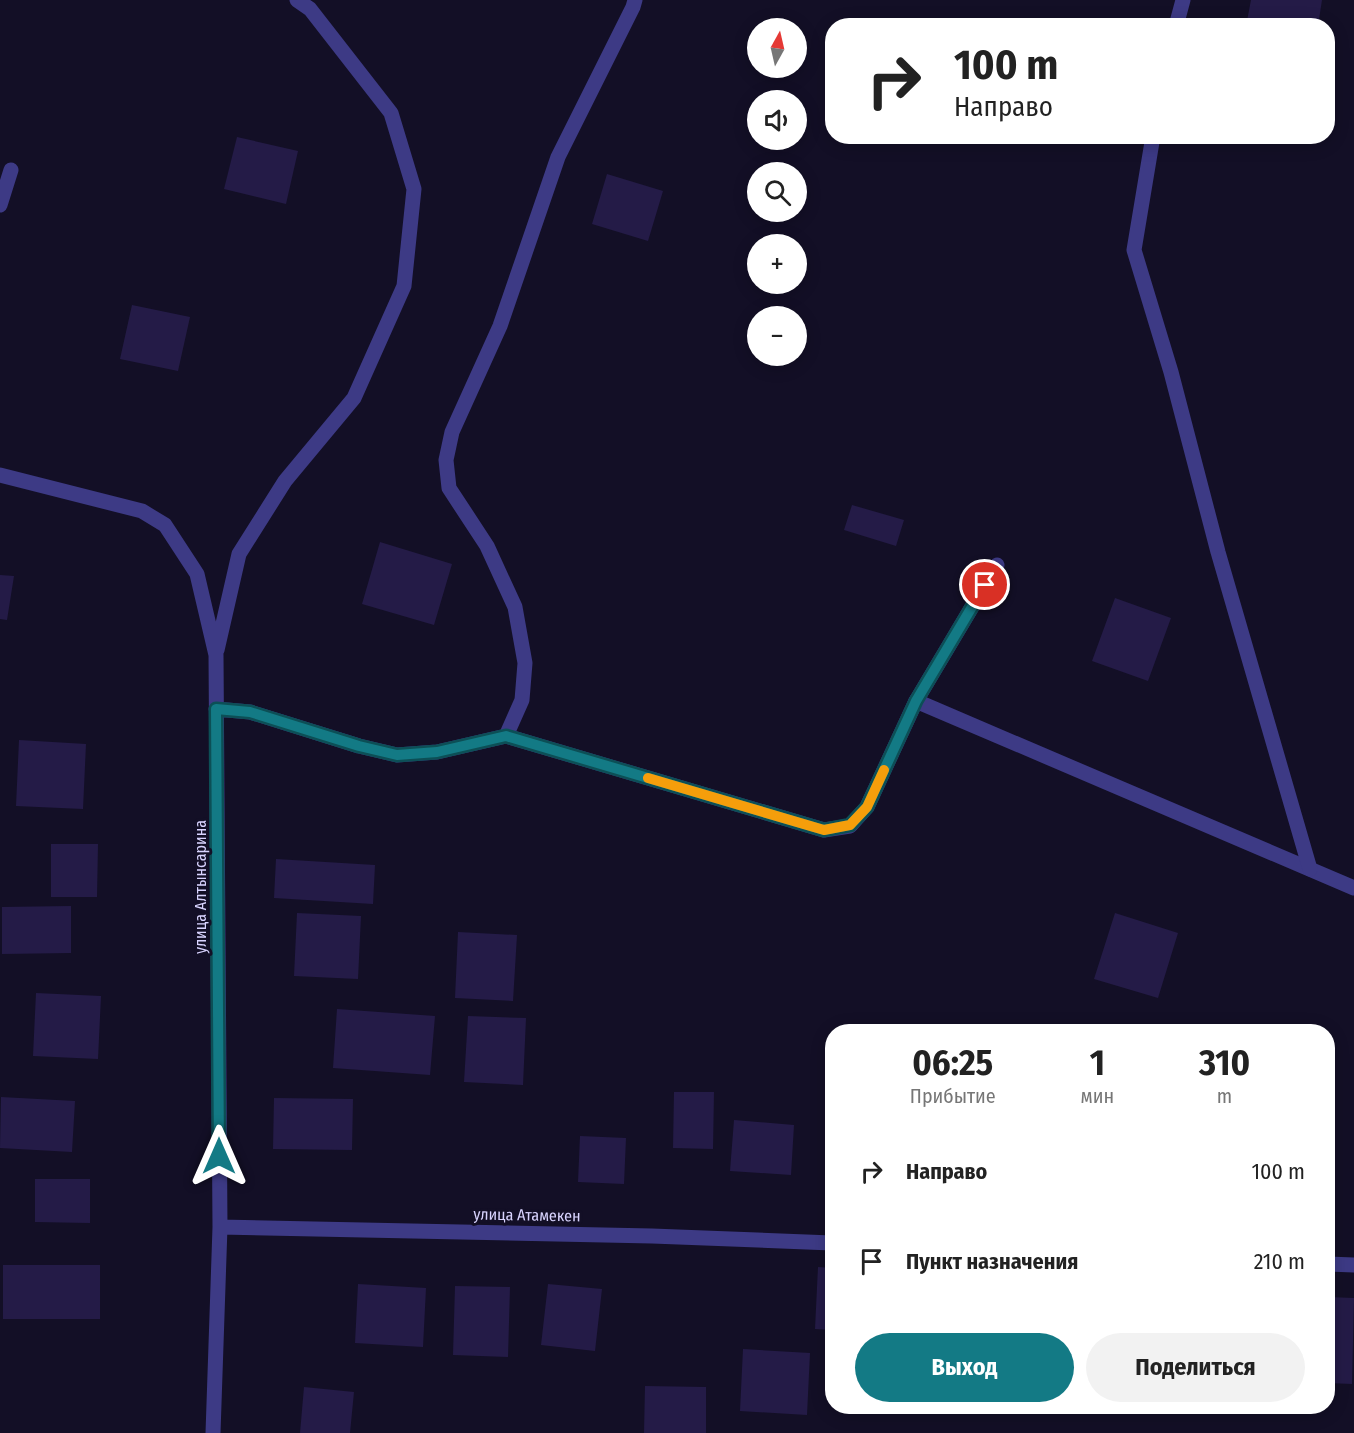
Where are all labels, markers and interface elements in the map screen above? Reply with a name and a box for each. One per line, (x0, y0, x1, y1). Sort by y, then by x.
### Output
north arrow (747, 18, 807, 78)
map controls (747, 18, 807, 366)
text: 100 m (954, 40, 1058, 90)
icon: right (855, 42, 933, 120)
button: sound (747, 90, 807, 150)
text: Направо (954, 91, 1053, 123)
button: search (747, 162, 807, 222)
button: + (747, 234, 807, 294)
button: − (747, 306, 807, 366)
pin (959, 559, 1010, 610)
icon: arrive (968, 568, 1001, 601)
street label: улица Алтынсарина (191, 820, 210, 954)
text: 06:25 (912, 1041, 993, 1085)
text: 1 (1090, 1041, 1105, 1085)
text: 310 (1199, 1041, 1250, 1085)
text: Прибытие (910, 1084, 996, 1108)
text: мин (1081, 1084, 1114, 1108)
text: m (1217, 1084, 1232, 1108)
position arrow (187, 1124, 251, 1188)
icon: right (855, 1155, 888, 1188)
text: Направо (906, 1158, 987, 1185)
text: 100 m (1251, 1158, 1305, 1185)
street label: улица Атамекен (473, 1205, 581, 1225)
icon: arrive (855, 1245, 888, 1278)
text: Пункт назначения (906, 1248, 1078, 1275)
text: 210 m (1254, 1248, 1305, 1275)
button: Выход (855, 1333, 1074, 1402)
button: Поделиться (1086, 1333, 1305, 1402)

